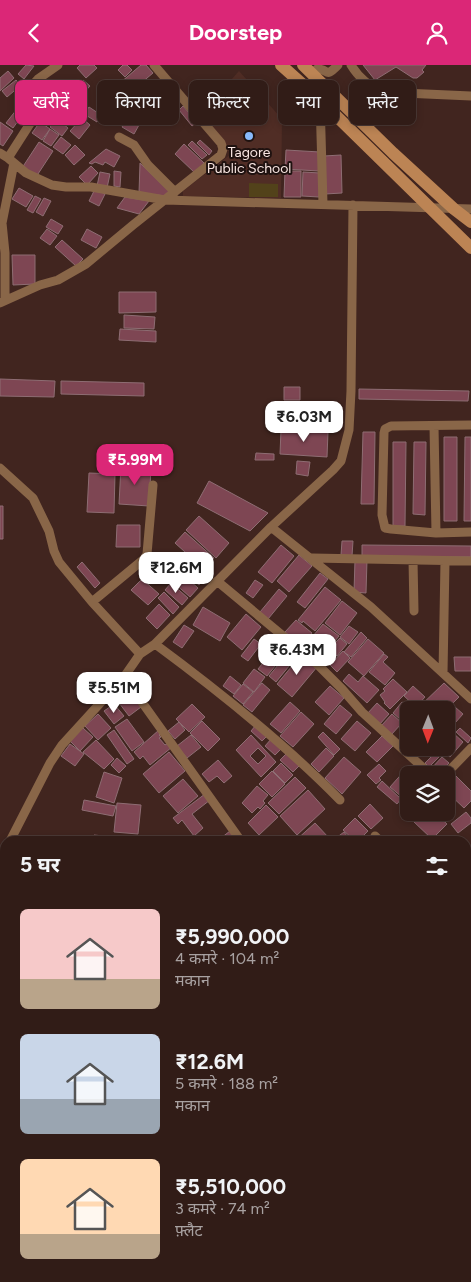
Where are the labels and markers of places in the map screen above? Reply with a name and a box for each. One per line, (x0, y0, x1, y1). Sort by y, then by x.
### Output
marker: Tagore Public School (243, 130, 255, 142)
place label: Tagore Public School (207, 144, 291, 177)
pin: ₹6.03M (263, 401, 345, 443)
pin: ₹5.99M (94, 443, 176, 486)
pin: ₹12.6M (135, 551, 217, 594)
pin: ₹6.43M (256, 633, 338, 676)
pin: ₹5.51M (73, 671, 155, 714)

